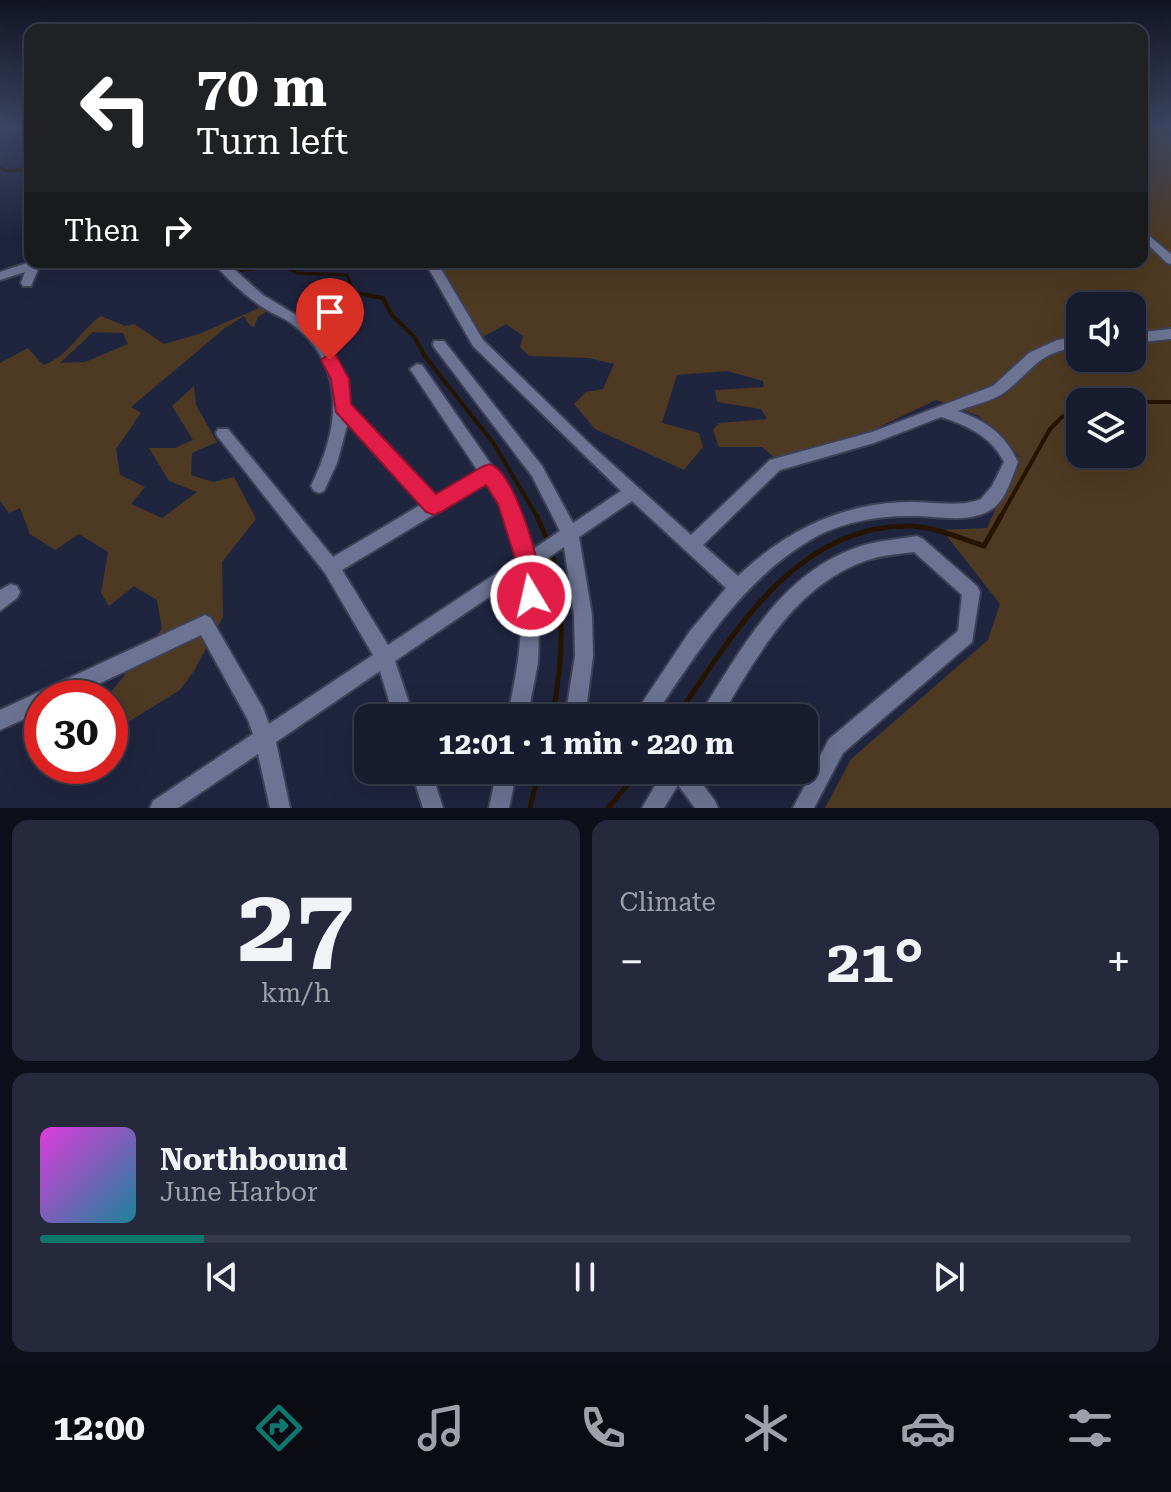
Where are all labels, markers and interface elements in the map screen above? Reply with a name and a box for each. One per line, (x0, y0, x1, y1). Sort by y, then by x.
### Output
text: 70 m (196, 54, 327, 120)
icon: left (64, 56, 168, 160)
text: Turn left (196, 121, 348, 163)
icon: right (155, 208, 199, 252)
text: Then (64, 213, 139, 248)
pin (296, 278, 364, 360)
icon: arrive (308, 290, 352, 334)
map controls (1066, 292, 1146, 468)
button: sound (1066, 292, 1146, 372)
button: layers (1066, 388, 1146, 468)
position arrow (489, 554, 573, 638)
speed limit sign: 30 (24, 680, 128, 784)
text: 12:01 · 1 min · 220 m (438, 726, 734, 761)
text: 27 (238, 865, 354, 986)
text: Climate (620, 887, 716, 917)
text: 21° (827, 926, 924, 997)
text: − (620, 936, 644, 988)
text: + (1106, 936, 1131, 988)
text: km/h (261, 978, 331, 1008)
text: Northbound (160, 1142, 348, 1177)
text: June Harbor (160, 1177, 318, 1207)
icon: previous (200, 1255, 244, 1299)
icon: pause (563, 1255, 607, 1299)
icon: next (927, 1255, 971, 1299)
icon: directions (251, 1400, 307, 1456)
icon: music (413, 1400, 469, 1456)
icon: phone (575, 1400, 631, 1456)
icon: climate (738, 1400, 794, 1456)
icon: car (900, 1400, 956, 1456)
icon: filters (1062, 1400, 1118, 1456)
text: 12:00 (53, 1407, 145, 1449)

